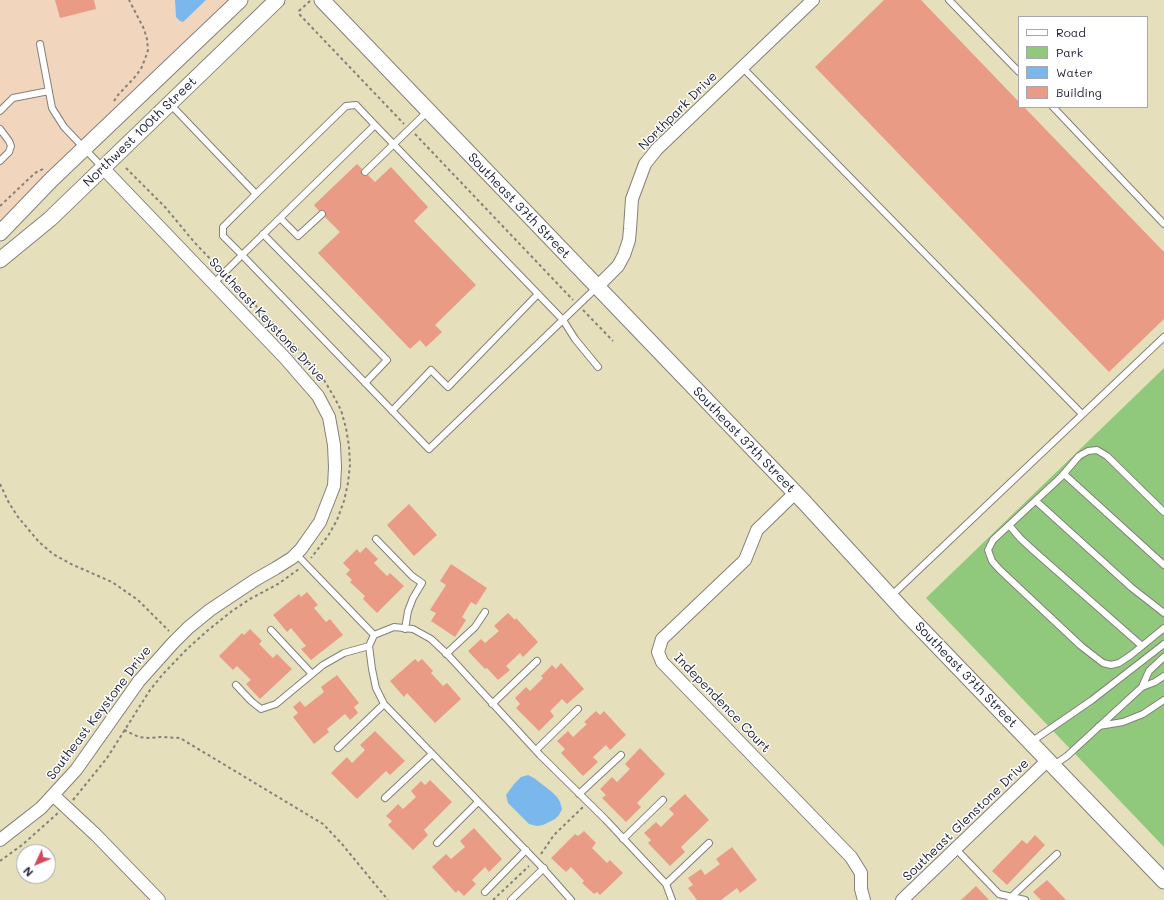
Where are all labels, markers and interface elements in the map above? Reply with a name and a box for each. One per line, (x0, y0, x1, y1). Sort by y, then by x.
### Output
legend (1018, 16, 1148, 108)
text: Road (1056, 24, 1086, 40)
text: Park (1056, 44, 1083, 60)
text: Water (1056, 64, 1093, 80)
street label: Northpark Drive (635, 68, 721, 154)
street label: Northwest 100th Street (80, 74, 200, 190)
text: Building (1056, 84, 1102, 100)
street label: Southeast 37th Street (464, 150, 574, 262)
street label: Southeast Keystone Drive (205, 255, 329, 385)
street label: Southeast 37th Street (689, 384, 799, 496)
street label: Southeast 37th Street (911, 619, 1021, 731)
street label: Southeast Keystone Drive (43, 643, 155, 783)
street label: Independence Court (670, 650, 774, 756)
street label: Southeast Glenstone Drive (900, 756, 1032, 884)
north arrow (16, 844, 56, 884)
text: N (19, 864, 36, 880)

